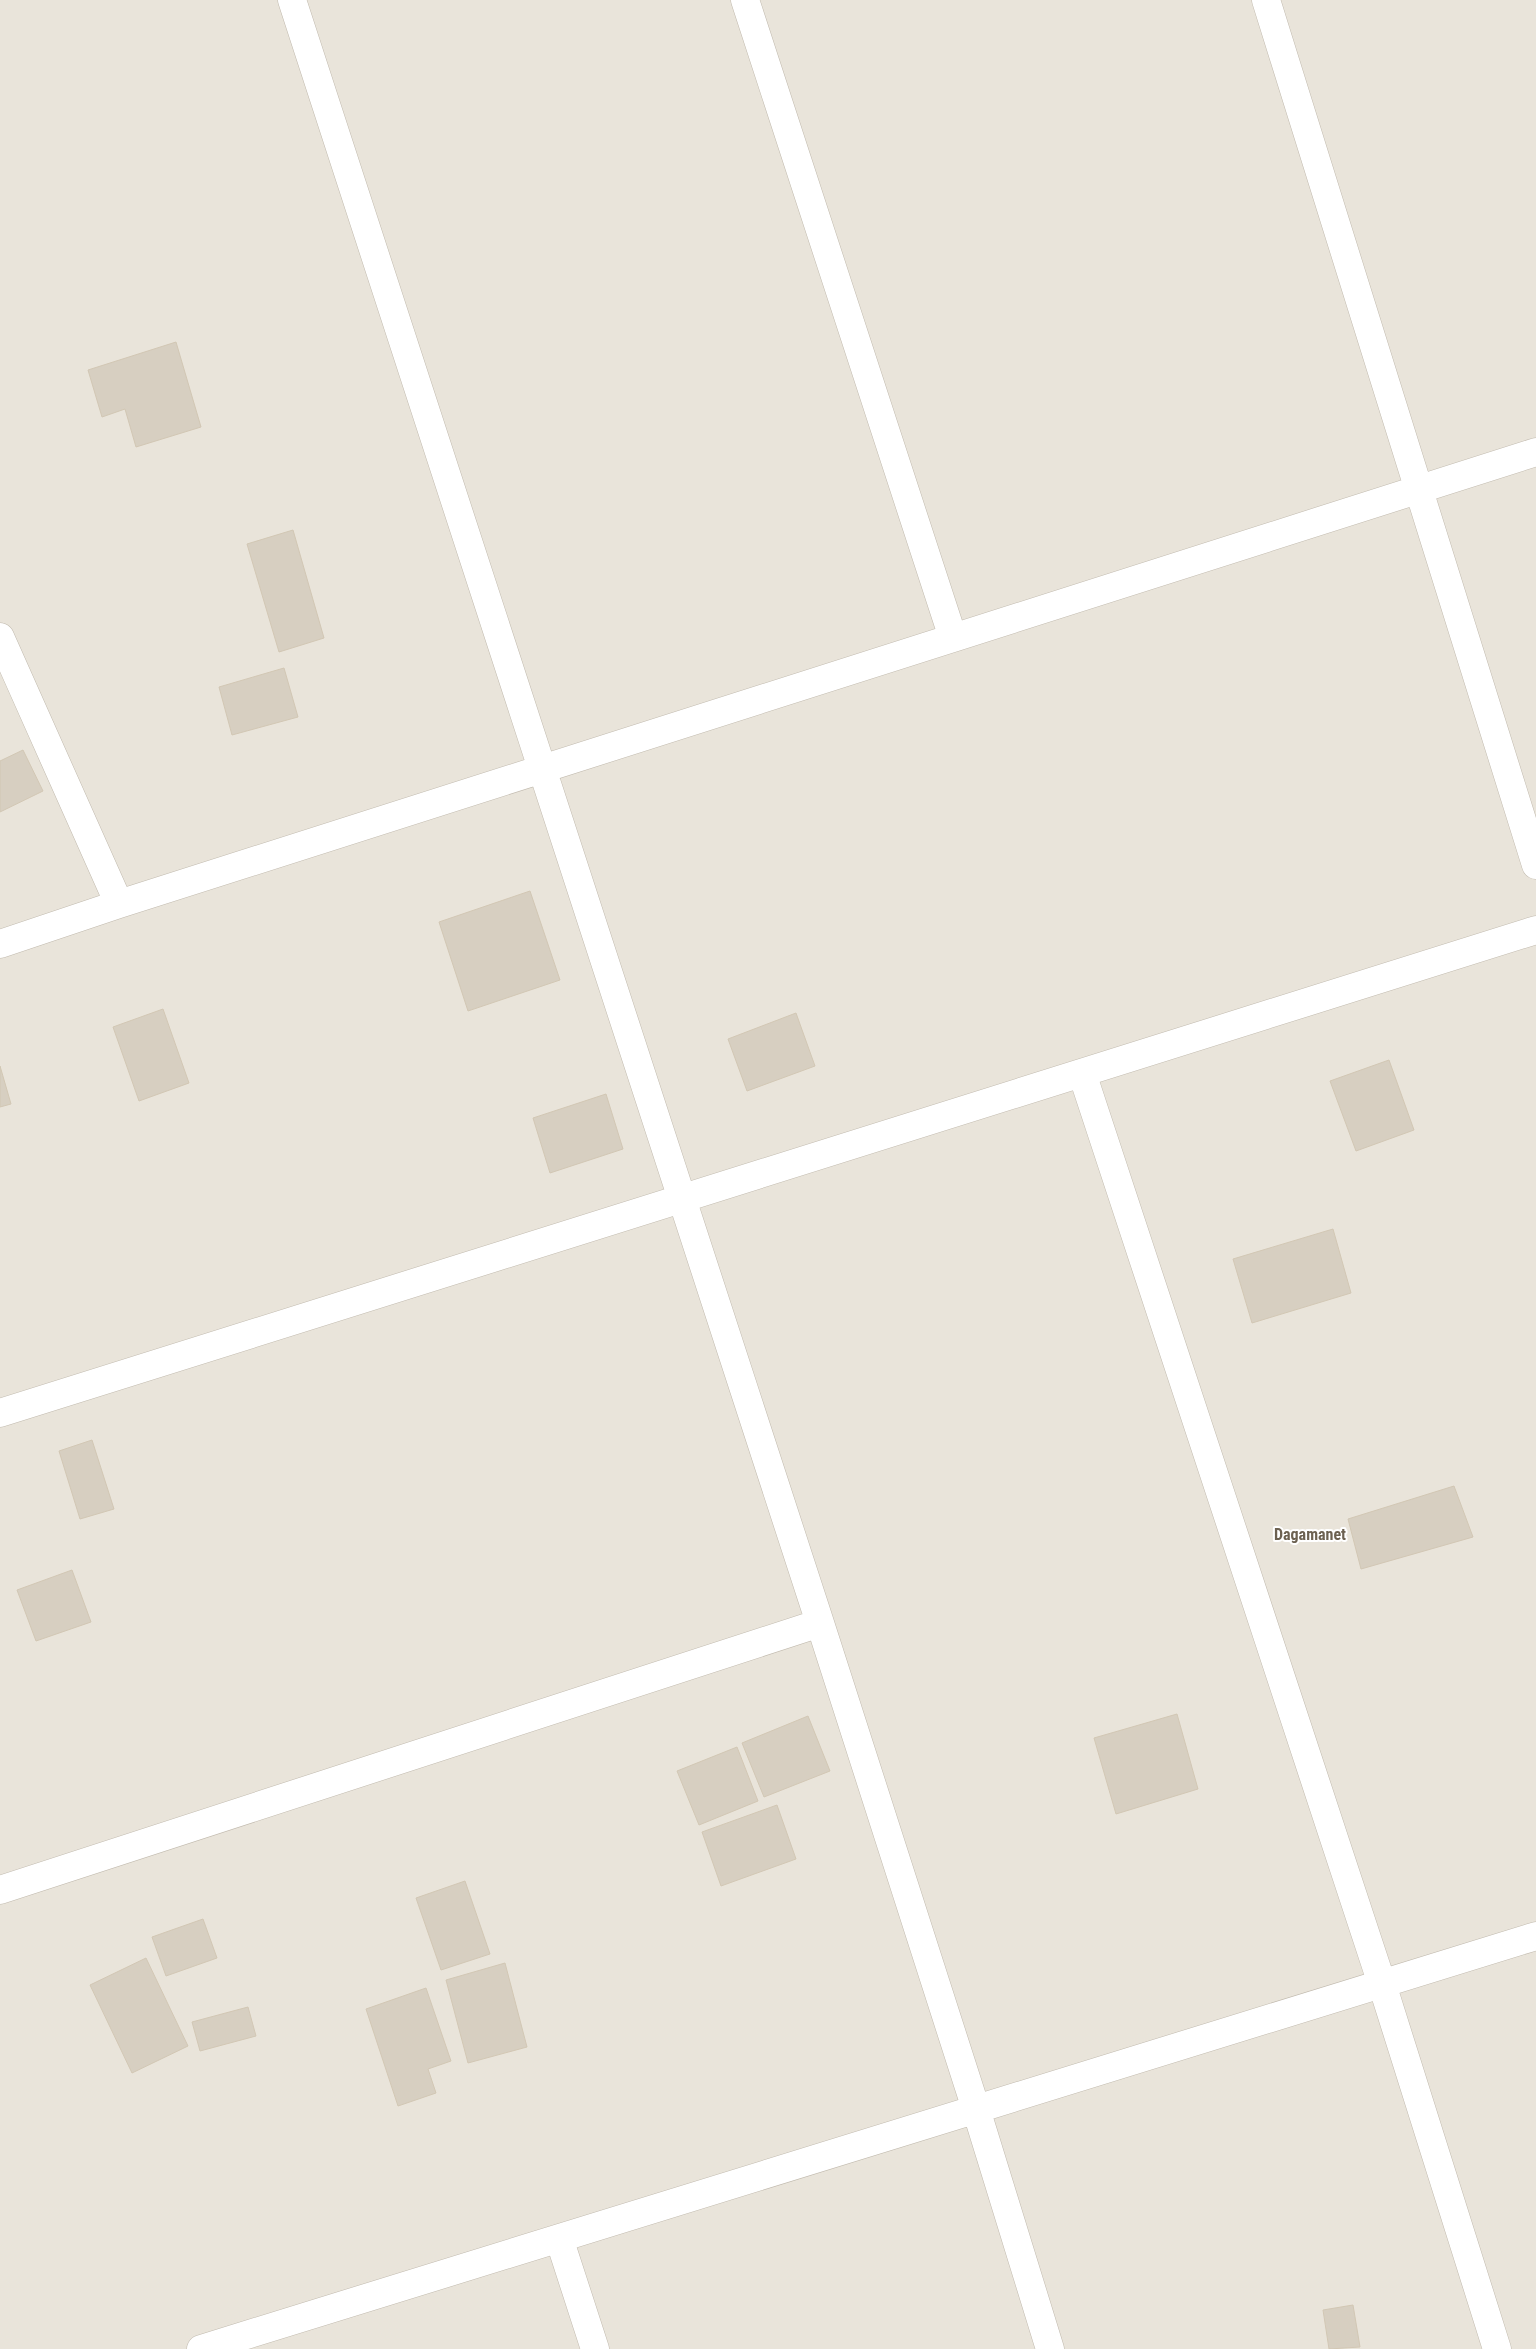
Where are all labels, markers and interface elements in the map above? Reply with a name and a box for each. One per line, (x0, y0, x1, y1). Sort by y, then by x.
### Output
district label: Dagamanet (1274, 1525, 1346, 1544)

